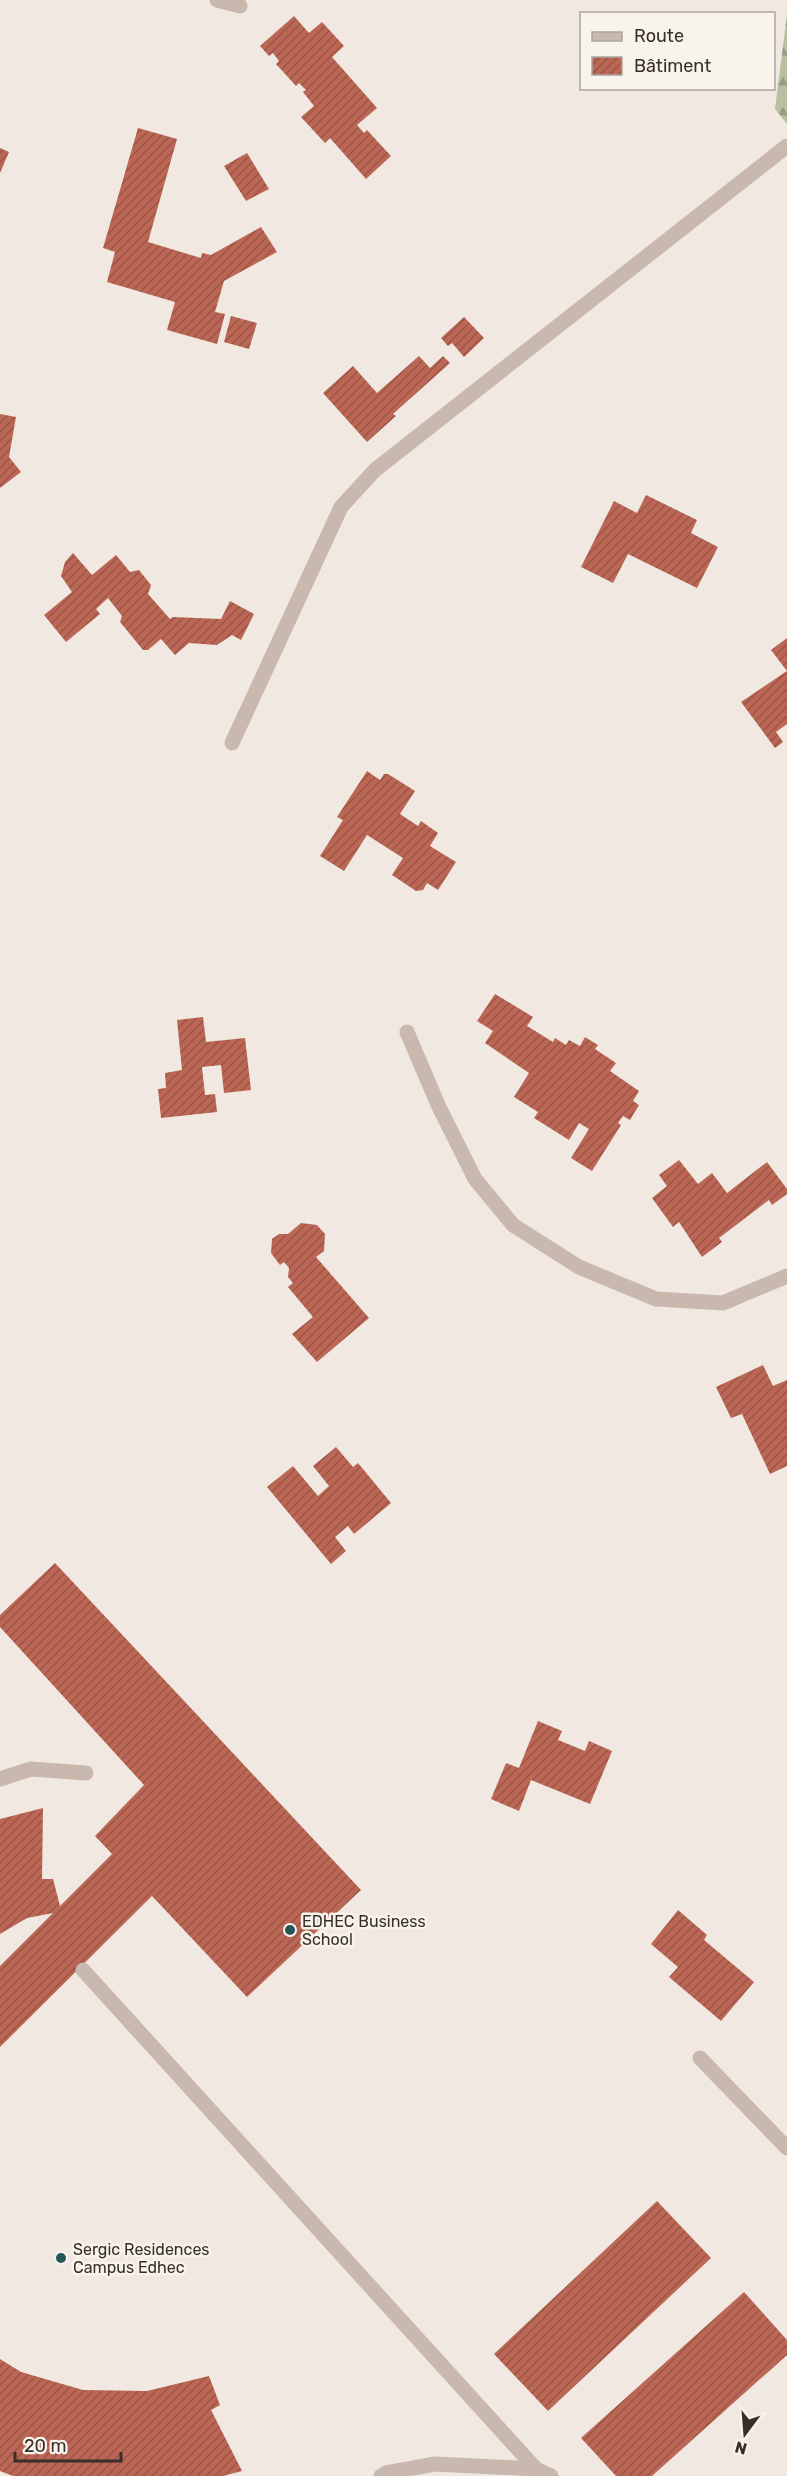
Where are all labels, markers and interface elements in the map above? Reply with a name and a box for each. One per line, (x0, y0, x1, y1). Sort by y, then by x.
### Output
legend (580, 12, 775, 90)
text: Route (634, 25, 684, 47)
text: Bâtiment (634, 55, 711, 77)
place label: EDHEC Business School (302, 1912, 426, 1949)
marker: EDHEC Business School (283, 1923, 297, 1937)
place label: Sergic Residences Campus Edhec (73, 2240, 210, 2277)
marker: Sergic Residences Campus Edhec (54, 2251, 68, 2265)
north arrow (715, 2404, 775, 2464)
scale bar (15, 2425, 122, 2463)
text: 20 m (24, 2435, 66, 2457)
text: N (733, 2437, 749, 2459)

